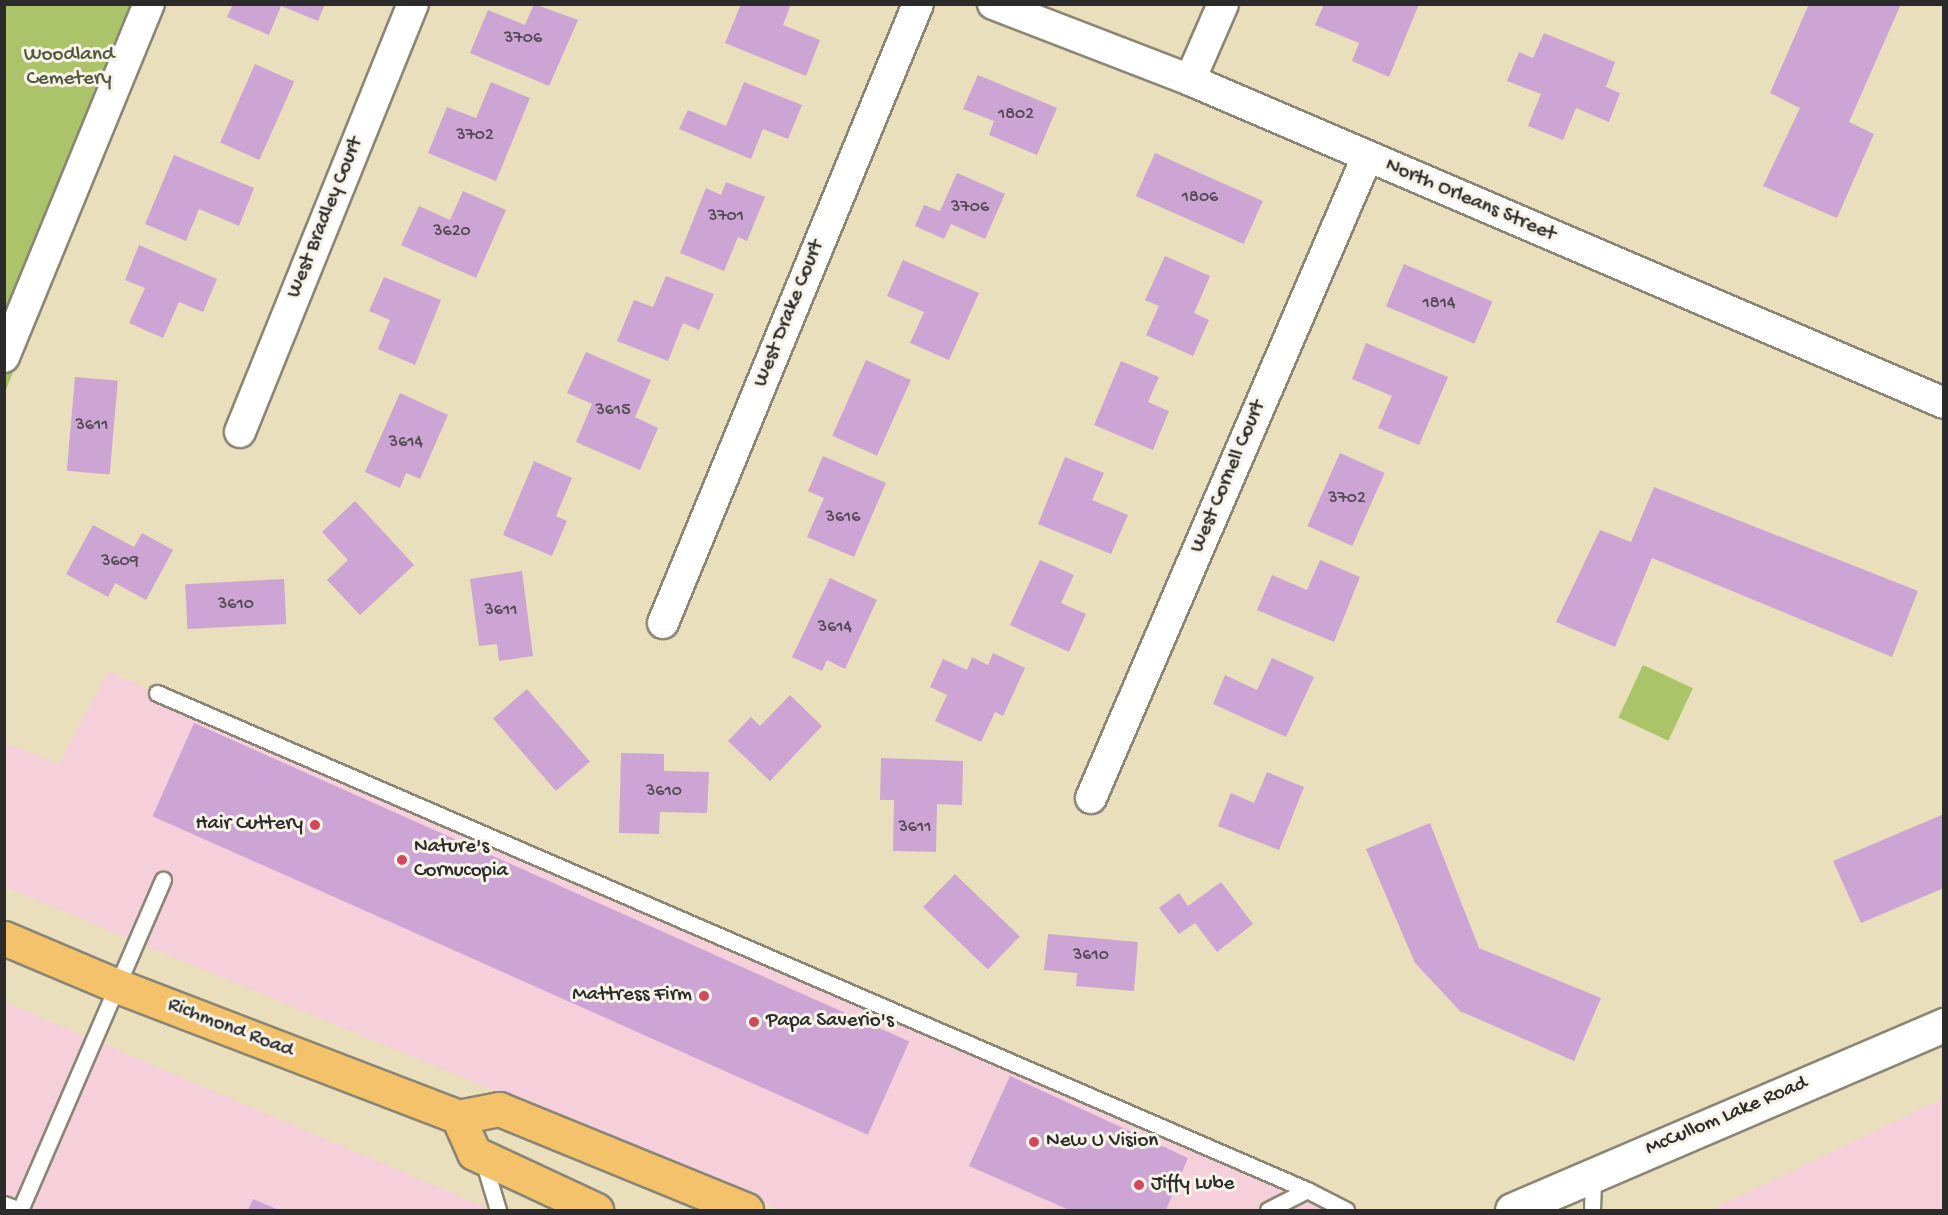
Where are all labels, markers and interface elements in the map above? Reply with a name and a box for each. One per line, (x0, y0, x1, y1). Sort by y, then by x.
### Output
house number: 3706 (504, 28, 542, 50)
park label: Woodland Cemetery (24, 43, 114, 93)
house number: 1802 (998, 104, 1034, 126)
house number: 3702 (456, 125, 494, 147)
street label: West Bradley Court (282, 134, 370, 302)
street label: North Orleans Street (1381, 154, 1559, 248)
house number: 1806 (1182, 187, 1218, 209)
house number: 3706 (951, 197, 989, 219)
house number: 3701 (708, 206, 744, 228)
house number: 3620 (433, 221, 471, 243)
street label: West Drake Court (749, 237, 831, 391)
house number: 1814 (1423, 293, 1455, 315)
street label: West Cornell Court (1186, 397, 1272, 557)
house number: 3615 (595, 400, 631, 422)
house number: 3611 (75, 415, 109, 437)
house number: 3614 (389, 432, 423, 454)
house number: 3702 (1328, 488, 1366, 510)
house number: 3616 (826, 507, 860, 529)
house number: 3609 (101, 551, 139, 573)
house number: 3610 (218, 594, 254, 616)
house number: 3611 (484, 600, 518, 622)
house number: 3614 (818, 617, 852, 639)
house number: 3610 (646, 781, 682, 803)
place label: Hair Cuttery (195, 812, 303, 838)
house number: 3611 (898, 817, 932, 839)
marker: Hair Cuttery (308, 818, 322, 832)
place label: Nature's Cornucopia (414, 835, 508, 885)
marker: Nature's Cornucopia (395, 853, 409, 867)
house number: 3610 (1073, 945, 1109, 967)
place label: Mattress Firm (572, 983, 692, 1009)
marker: Mattress Firm (697, 989, 711, 1003)
street label: Richmond Road (163, 993, 297, 1065)
place label: Papa Saverio's (766, 1009, 894, 1035)
marker: Papa Saverio's (747, 1015, 761, 1029)
street label: McCullom Lake Road (1642, 1072, 1812, 1162)
place label: New U Vision (1046, 1129, 1158, 1155)
marker: New U Vision (1027, 1135, 1041, 1149)
place label: Jiffy Lube (1151, 1172, 1234, 1198)
marker: Jiffy Lube (1132, 1178, 1146, 1192)

